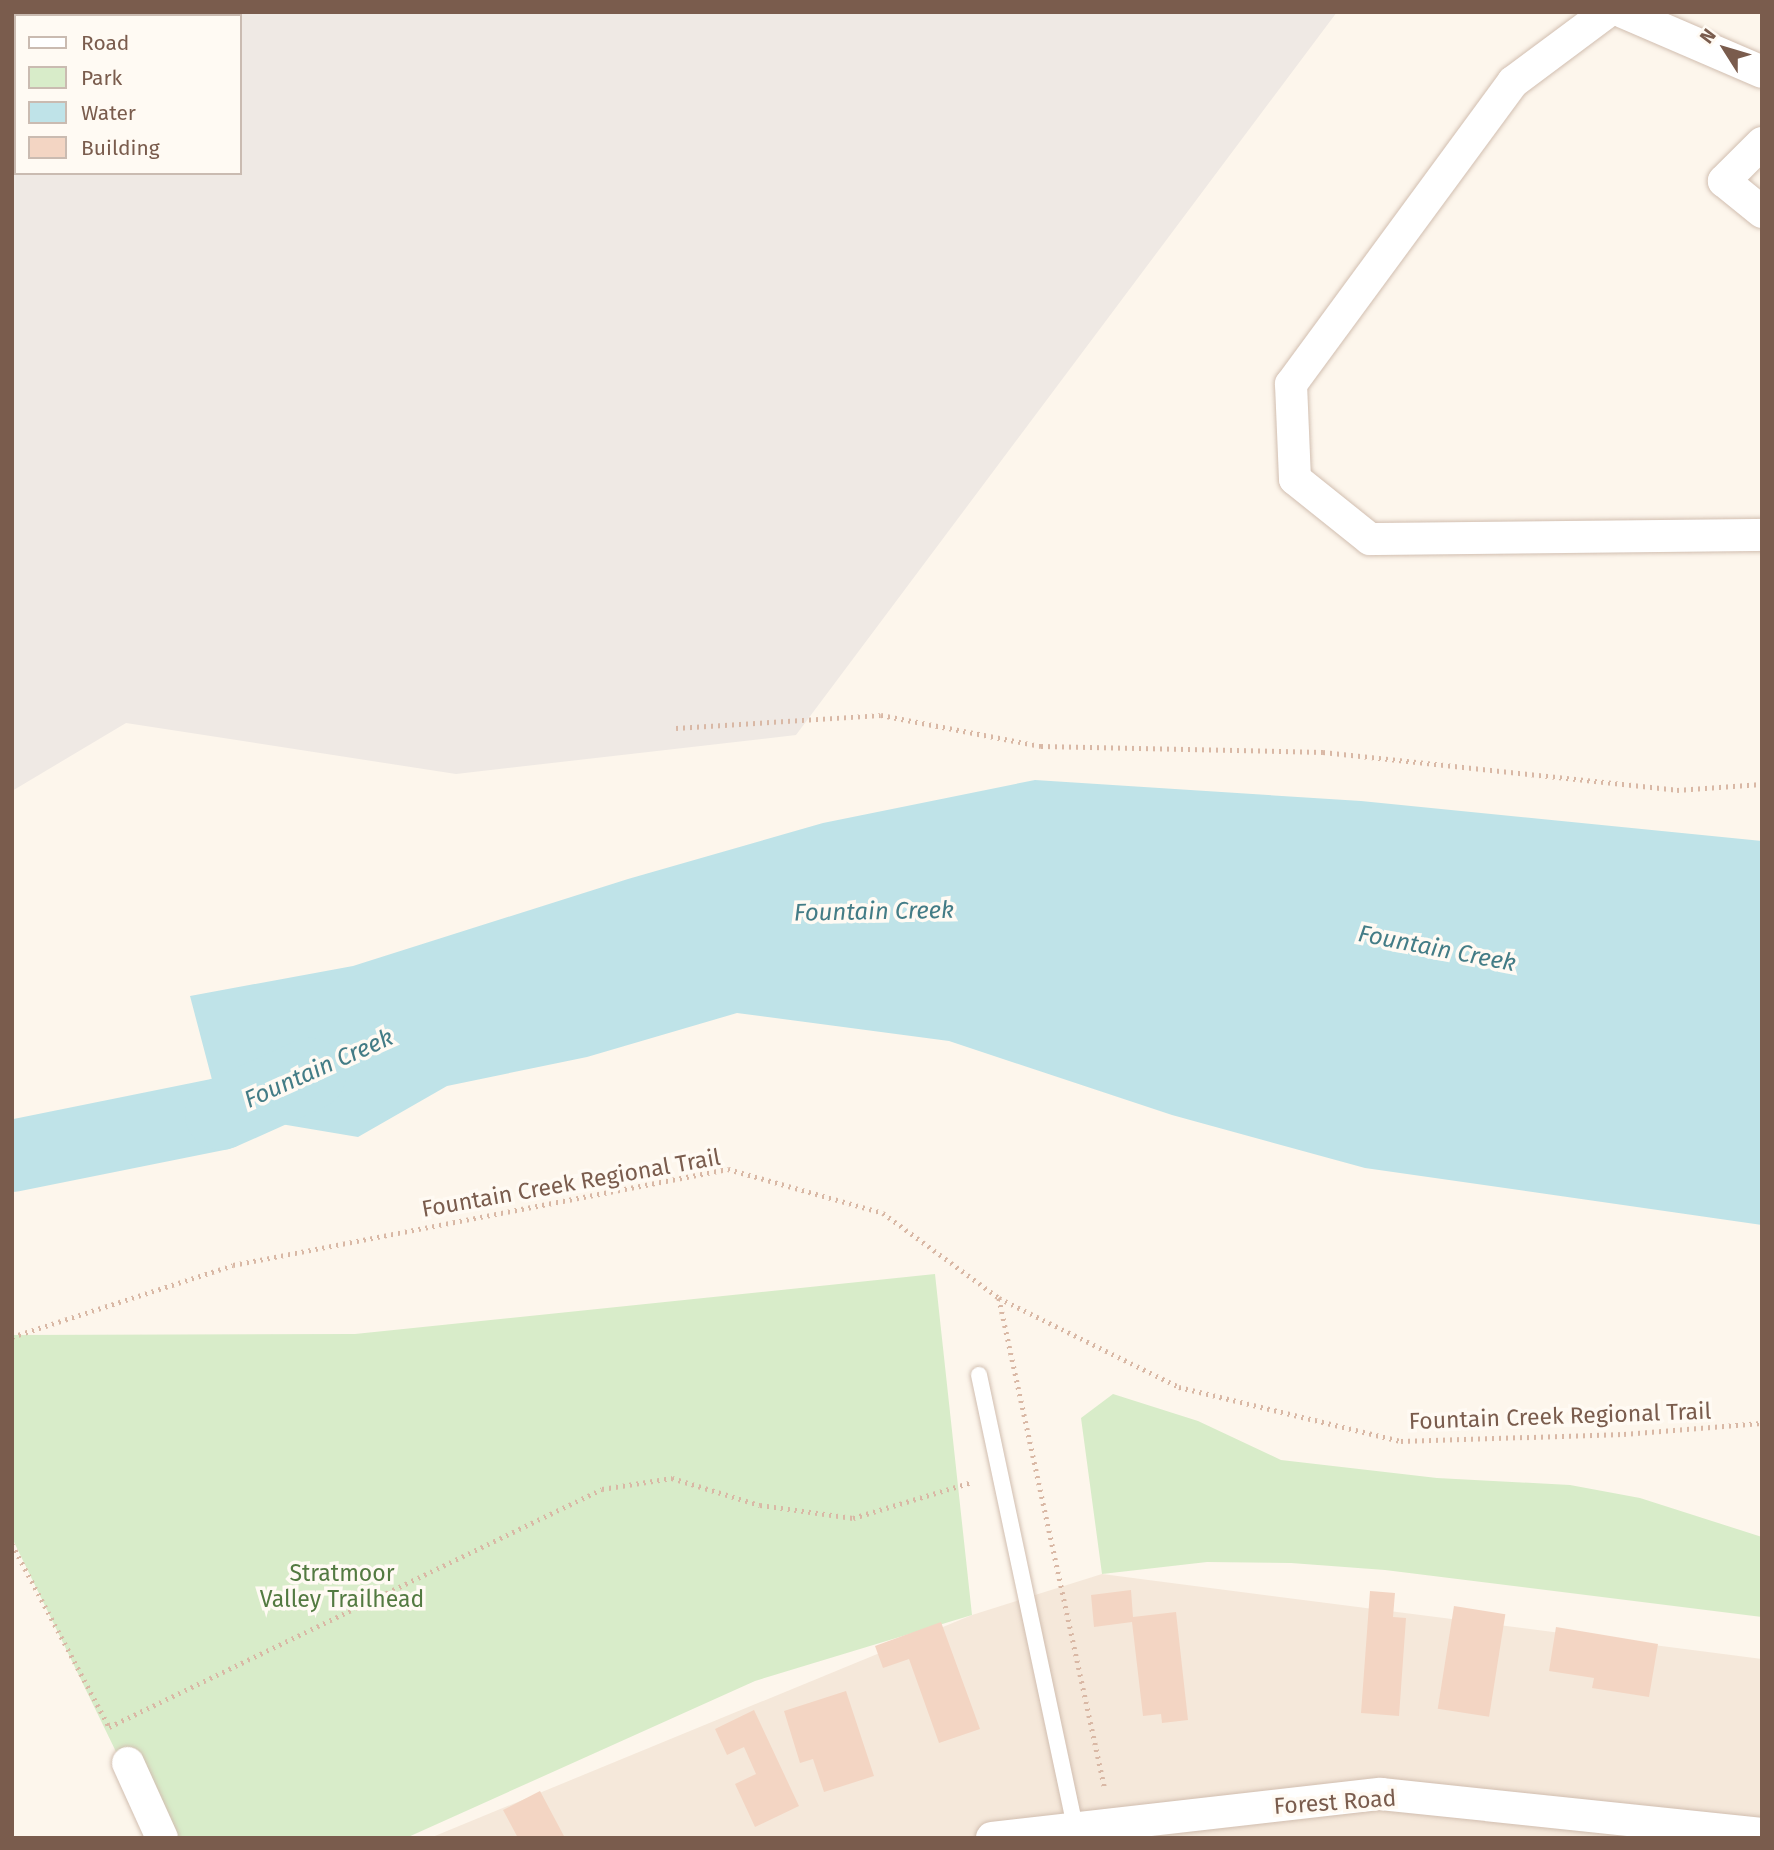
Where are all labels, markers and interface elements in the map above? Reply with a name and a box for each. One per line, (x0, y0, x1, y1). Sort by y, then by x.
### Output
legend (14, 14, 242, 175)
north arrow (1690, 14, 1760, 84)
text: N (1695, 24, 1721, 48)
text: Road (81, 30, 129, 56)
text: Park (81, 65, 122, 91)
text: Water (81, 100, 136, 126)
text: Building (81, 135, 160, 161)
water label: Fountain Creek (794, 896, 954, 928)
water label: Fountain Creek (1356, 920, 1518, 978)
water label: Fountain Creek (240, 1023, 398, 1115)
street label: Fountain Creek Regional Trail (420, 1143, 722, 1223)
street label: Fountain Creek Regional Trail (1408, 1397, 1712, 1435)
park label: Stratmoor Valley Trailhead (260, 1559, 424, 1613)
street label: Forest Road (1273, 1784, 1397, 1820)

